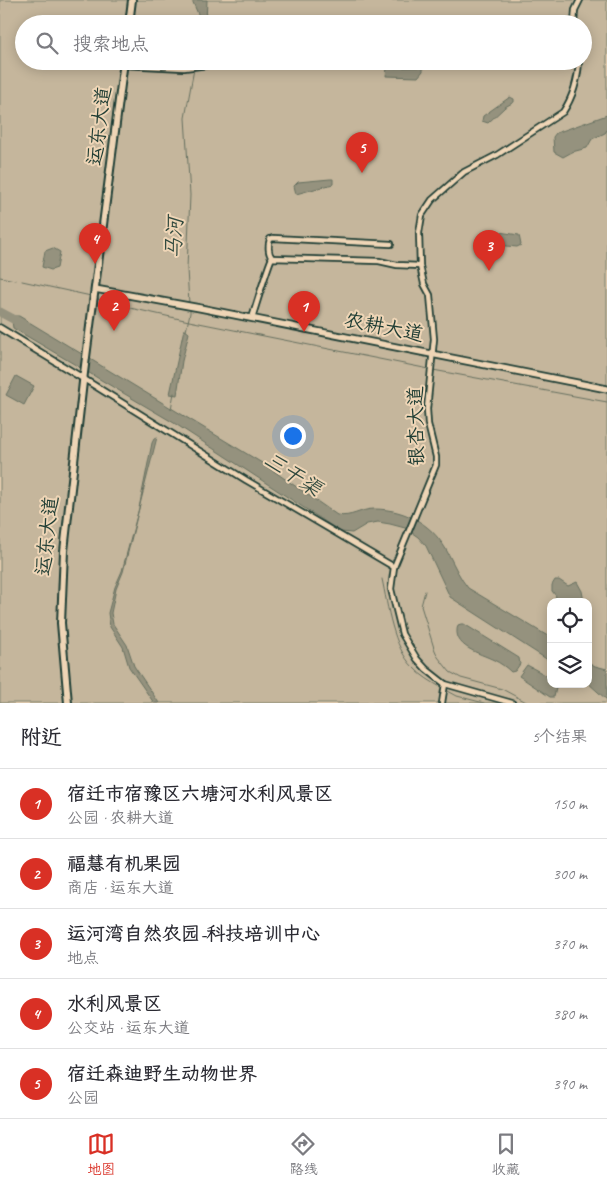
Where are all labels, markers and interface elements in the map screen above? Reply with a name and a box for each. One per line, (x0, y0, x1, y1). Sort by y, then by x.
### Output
search box (15, 15, 592, 70)
icon: search (33, 29, 61, 57)
text: 搜索地点 (73, 32, 149, 56)
street label: 运东大道 (82, 85, 116, 167)
pin: 5 (346, 132, 378, 173)
water label: 马河 (160, 213, 188, 260)
pin: 4 (79, 223, 111, 264)
pin: 3 (473, 230, 505, 271)
pin: 2 (98, 290, 130, 331)
pin: 1 (288, 291, 320, 332)
street label: 农耕大道 (342, 307, 426, 347)
street label: 银杏大道 (403, 386, 429, 466)
your location (280, 423, 306, 449)
water label: 三干渠 (260, 446, 328, 503)
street label: 运东大道 (30, 495, 64, 577)
map controls (547, 598, 592, 688)
button: locate (547, 598, 592, 643)
button: layers (547, 643, 592, 688)
text: 附近 (20, 724, 62, 750)
text: 5个结果 (532, 727, 587, 747)
text: 宿迁市宿豫区六塘河水利风景区 (67, 782, 333, 806)
text: 1 (32, 794, 40, 814)
text: 150 m (553, 794, 587, 814)
text: 公园 · 农耕大道 (67, 808, 174, 828)
text: 福慧有机果园 (67, 852, 181, 876)
text: 2 (32, 864, 40, 884)
text: 300 m (553, 864, 587, 884)
text: 商店 · 运东大道 (67, 878, 174, 898)
text: 运河湾自然农园-科技培训中心 (67, 922, 320, 946)
text: 3 (32, 934, 40, 954)
text: 370 m (553, 934, 587, 954)
text: 地点 (67, 948, 99, 968)
text: 水利风景区 (67, 992, 162, 1016)
text: 4 (32, 1004, 40, 1024)
text: 380 m (553, 1004, 587, 1024)
text: 公交站 · 运东大道 (67, 1018, 190, 1038)
text: 宿迁森迪野生动物世界 (67, 1062, 257, 1086)
text: 5 (33, 1074, 39, 1094)
text: 390 m (553, 1074, 587, 1094)
text: 公园 (67, 1088, 99, 1108)
tab: 地图 (87, 1130, 115, 1178)
tab: 路线 (289, 1130, 317, 1178)
tab: 收藏 (492, 1130, 520, 1178)

